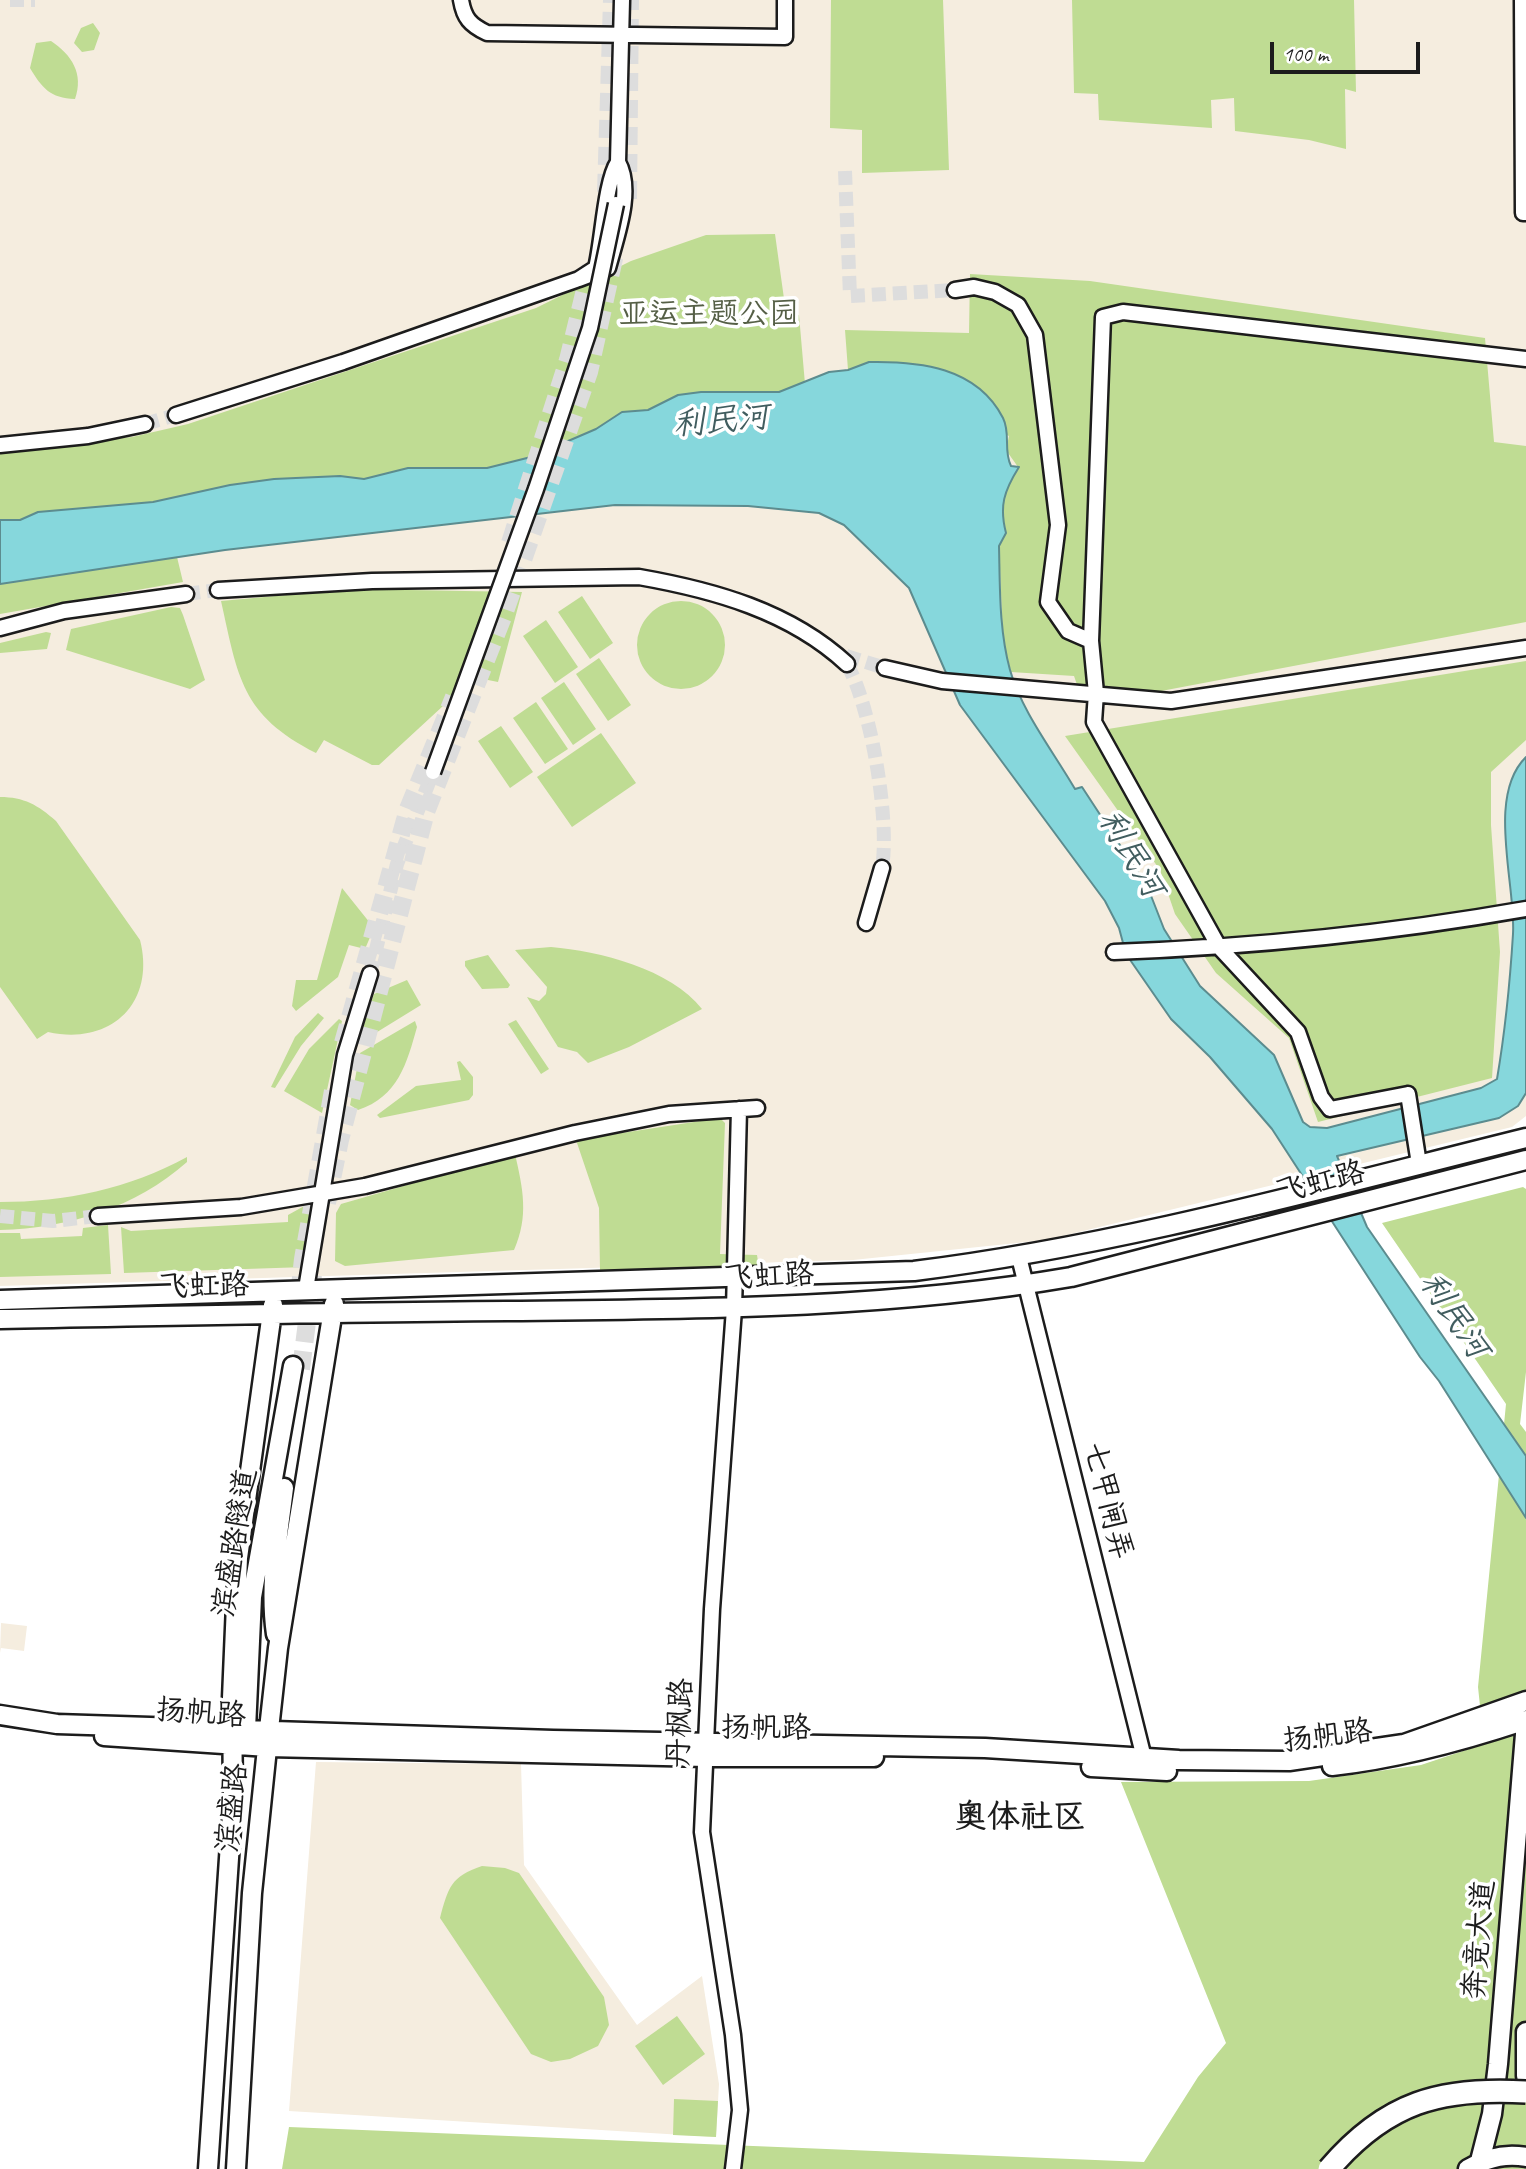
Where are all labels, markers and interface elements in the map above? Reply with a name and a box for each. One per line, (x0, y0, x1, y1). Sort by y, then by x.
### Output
scale bar (1274, 28, 1424, 72)
text: 100 m (1283, 41, 1328, 67)
park label: 亚运主题公园 (619, 297, 799, 333)
water label: 利民河 (672, 399, 770, 445)
water label: 利民河 (1089, 803, 1171, 905)
street label: 飞虹路 (1273, 1155, 1369, 1211)
street label: 飞虹路 (723, 1257, 815, 1297)
water label: 利民河 (1410, 1265, 1496, 1367)
street label: 飞虹路 (159, 1268, 249, 1306)
street label: 七甲闸弄 (1075, 1438, 1139, 1564)
street label: 滨盛路隧道 (206, 1466, 266, 1620)
street label: 丹枫路 (661, 1677, 701, 1769)
street label: 扬帆路 (155, 1693, 247, 1735)
street label: 扬帆路 (721, 1711, 811, 1747)
street label: 扬帆路 (1281, 1714, 1375, 1760)
street label: 滨盛路 (210, 1761, 256, 1855)
district label: 奥体社区 (954, 1798, 1086, 1838)
street label: 奔竞大道 (1457, 1879, 1503, 2001)

